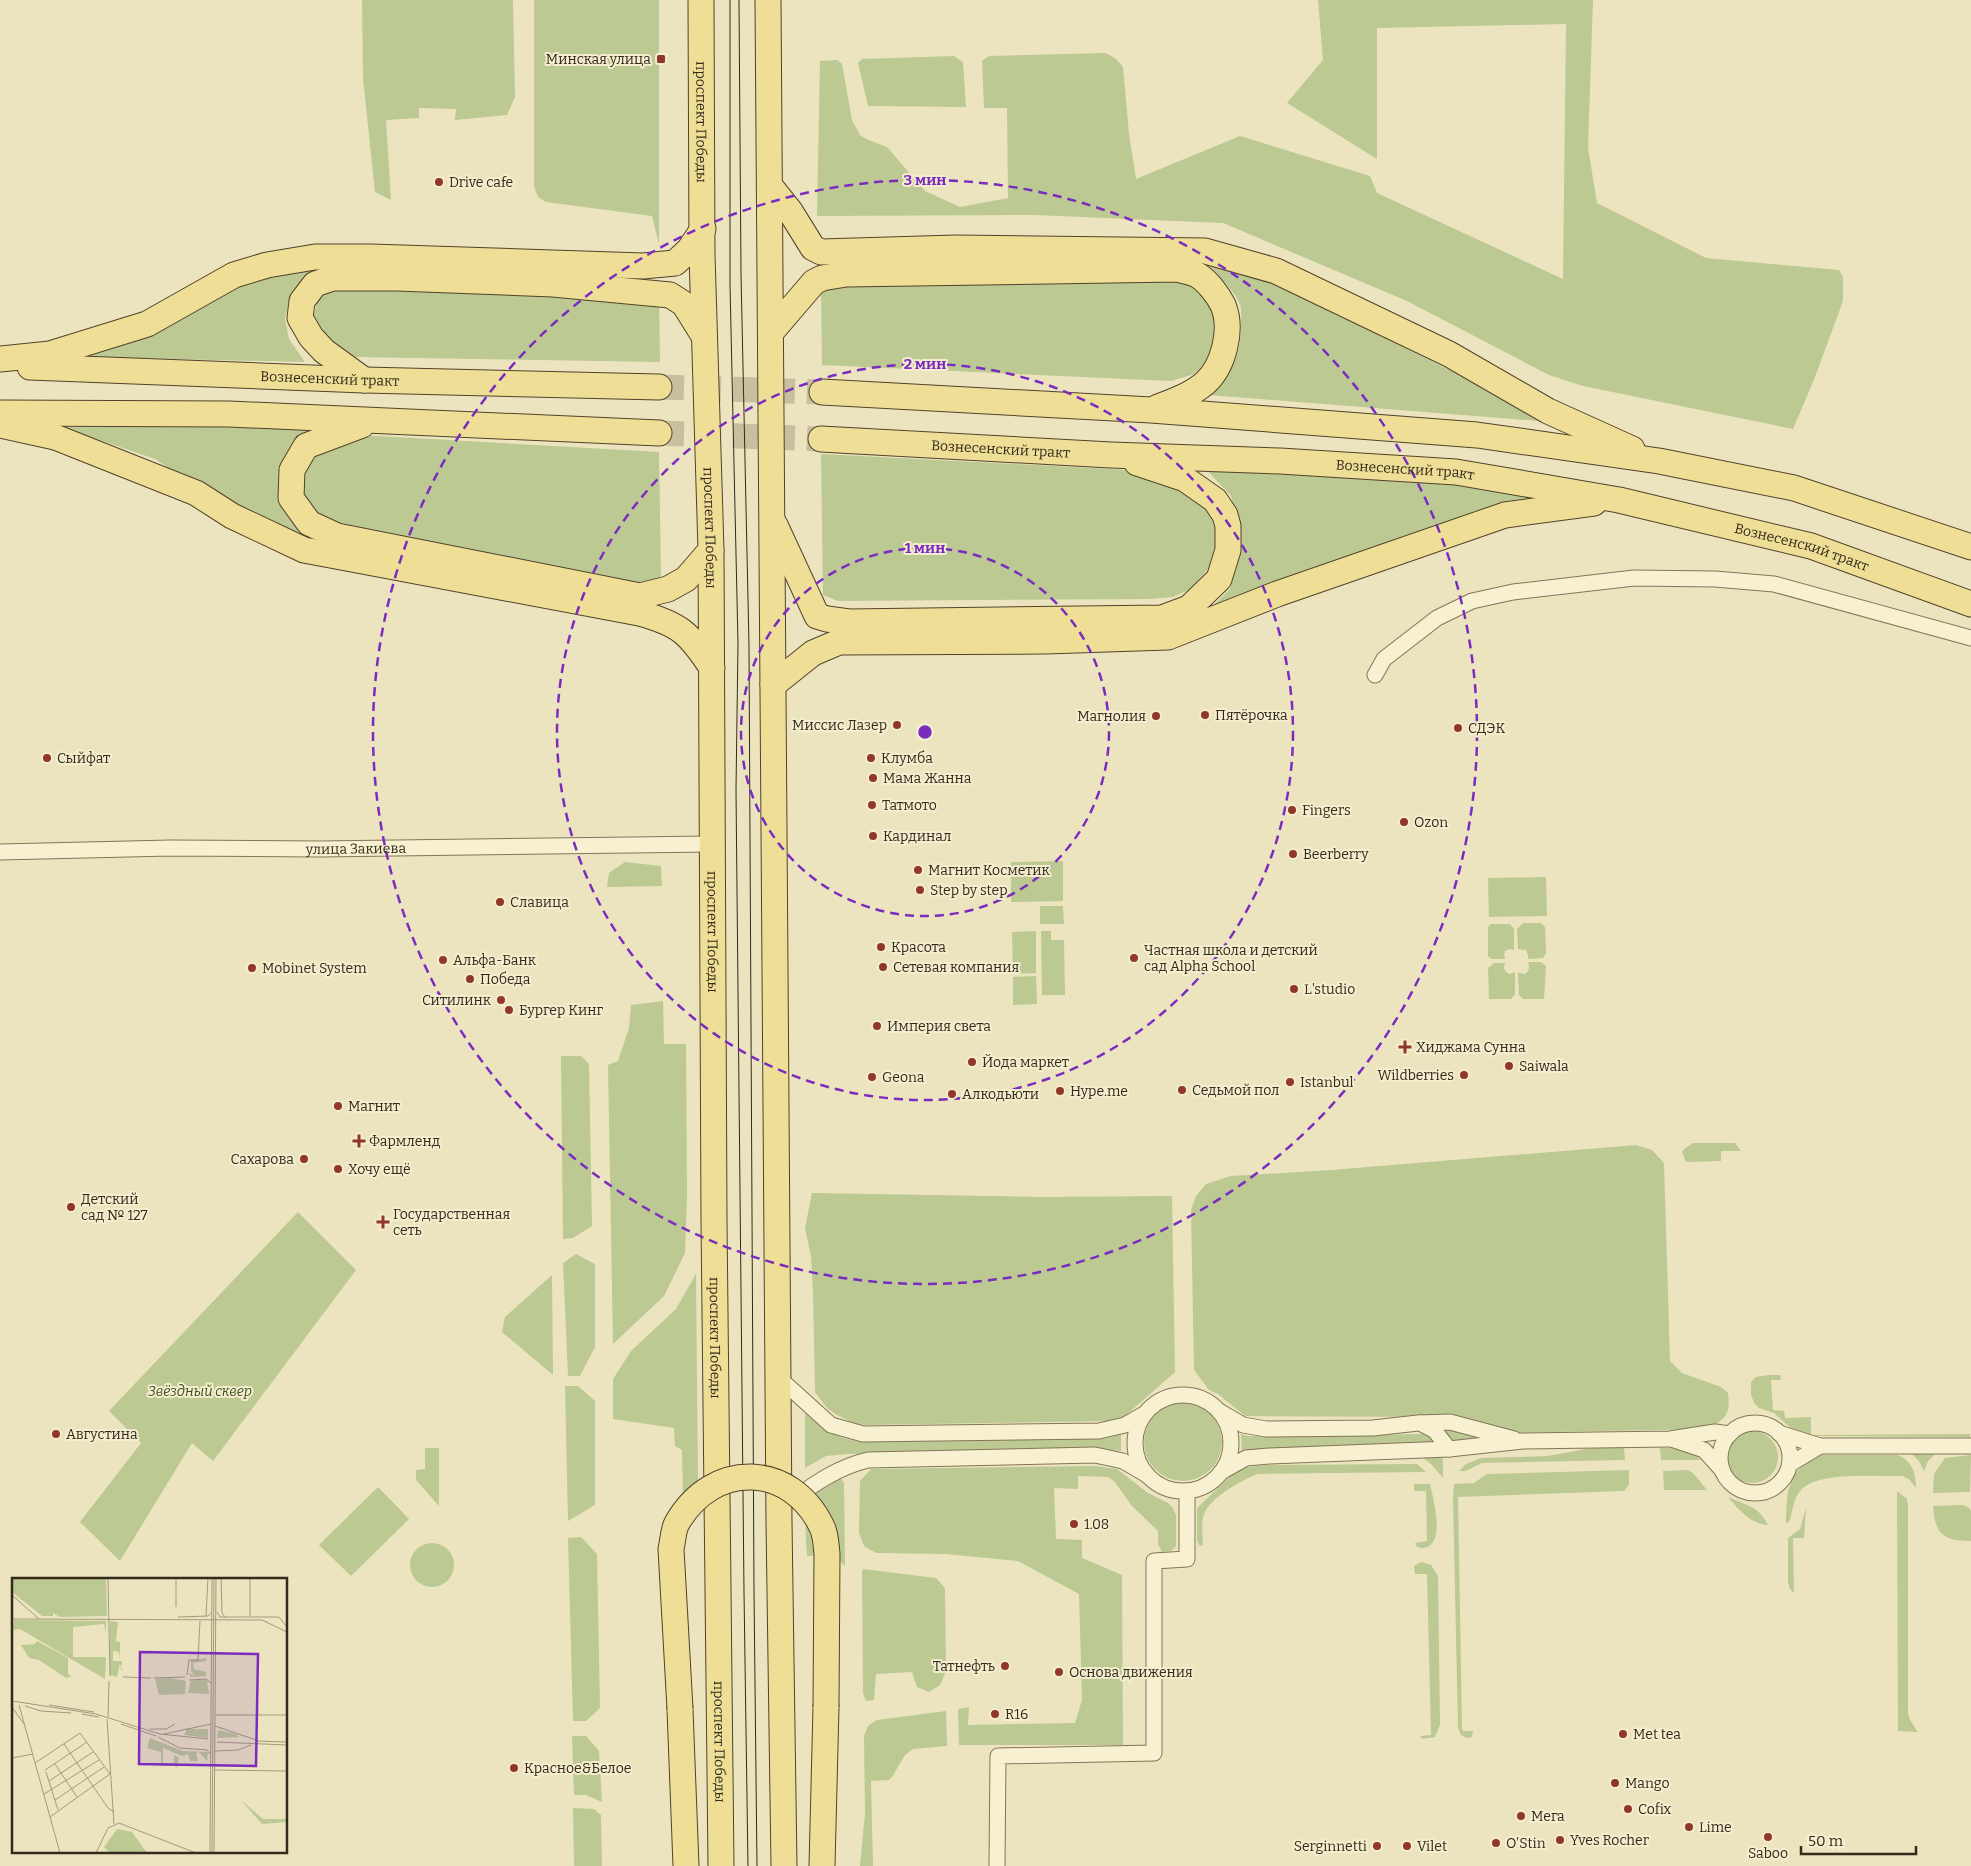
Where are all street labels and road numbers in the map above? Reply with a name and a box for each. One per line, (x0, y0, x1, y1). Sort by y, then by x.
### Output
street label: проспект Победы (692, 61, 710, 183)
street label: Вознесенский тракт (260, 368, 400, 390)
street label: Вознесенский тракт (931, 437, 1071, 462)
street label: Вознесенский тракт (1335, 456, 1476, 484)
street label: проспект Победы (699, 467, 719, 589)
street label: Вознесенский тракт (1733, 520, 1871, 575)
street label: улица Закиева (305, 840, 406, 858)
street label: проспект Победы (703, 871, 721, 993)
street label: проспект Победы (706, 1277, 724, 1399)
street label: проспект Победы (710, 1681, 728, 1803)

